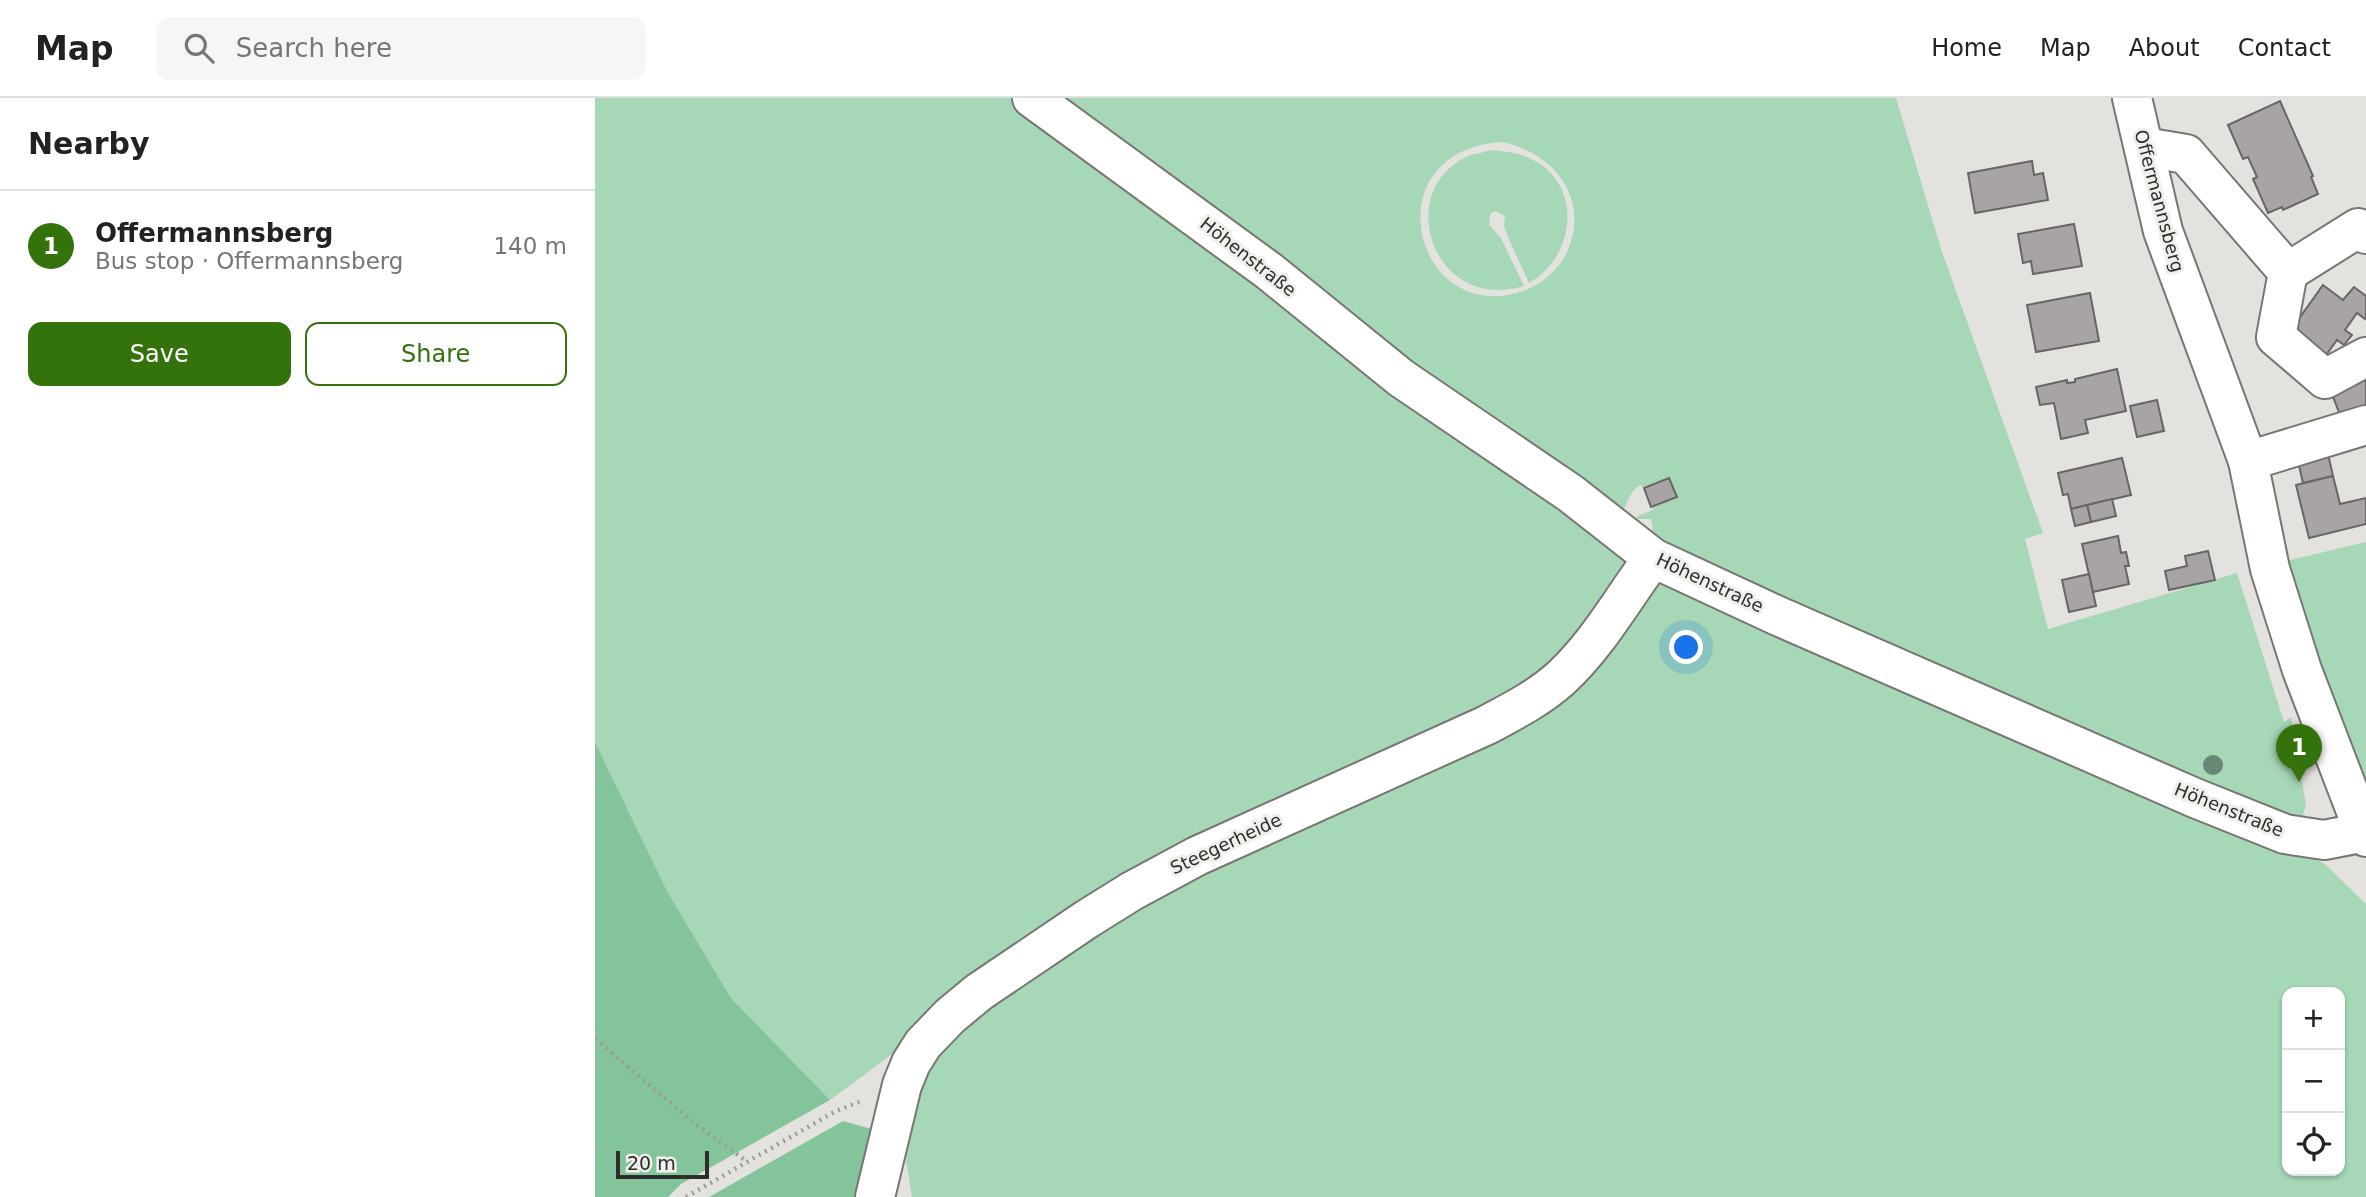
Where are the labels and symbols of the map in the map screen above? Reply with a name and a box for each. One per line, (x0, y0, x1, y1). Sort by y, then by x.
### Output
street label: Offermannsberg (2130, 127, 2189, 274)
street label: Höhenstraße (1196, 213, 1300, 301)
street label: Höhenstraße (1653, 549, 1767, 617)
your location (1669, 630, 1703, 664)
pin: 1 (2276, 724, 2322, 782)
street label: Höhenstraße (2172, 778, 2287, 841)
street label: Steegerheide (1167, 809, 1285, 878)
scale bar (616, 1148, 709, 1180)

